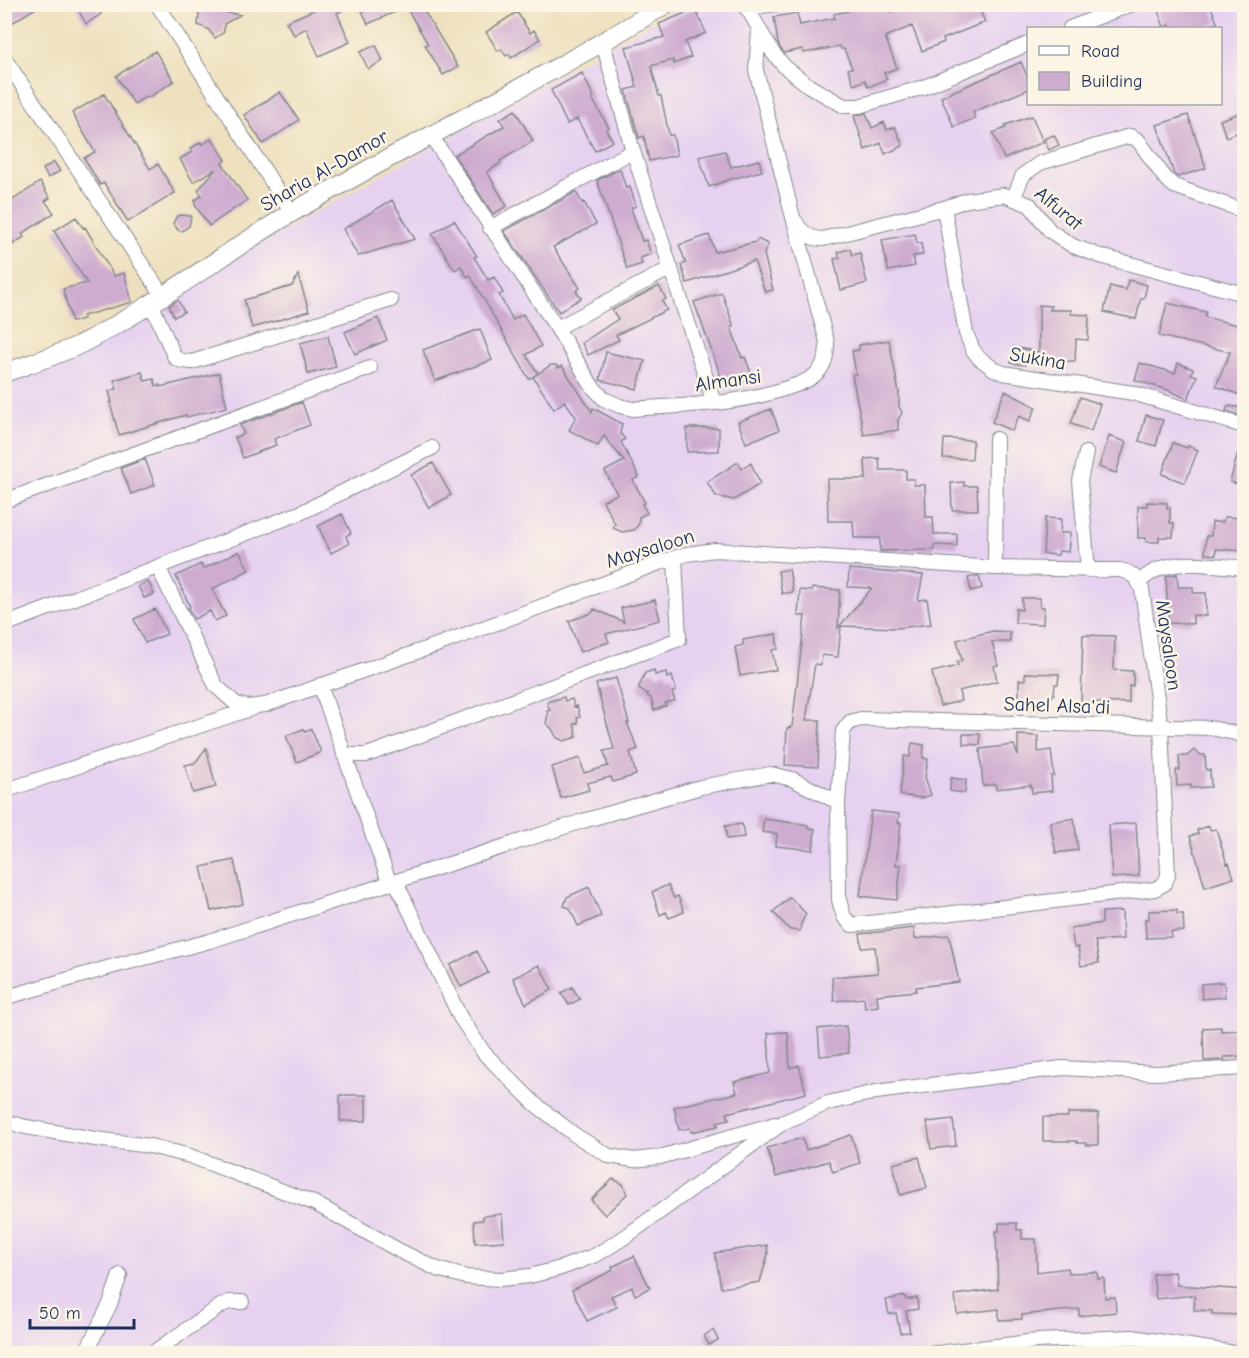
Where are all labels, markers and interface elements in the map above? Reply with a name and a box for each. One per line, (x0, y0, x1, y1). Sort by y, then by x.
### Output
legend (1027, 27, 1222, 105)
text: Road (1081, 41, 1120, 62)
text: Building (1081, 71, 1143, 92)
street label: Sharia Al-Damor (256, 125, 392, 216)
street label: Alfurat (1030, 182, 1088, 236)
street label: Sukina (1008, 342, 1068, 375)
street label: Almansi (693, 364, 763, 397)
street label: Maysaloon (603, 524, 697, 573)
street label: Maysaloon (1151, 598, 1186, 692)
street label: Sahel Alsa'di (1003, 692, 1111, 719)
scale bar (30, 1292, 134, 1330)
text: 50 m (39, 1303, 81, 1324)

